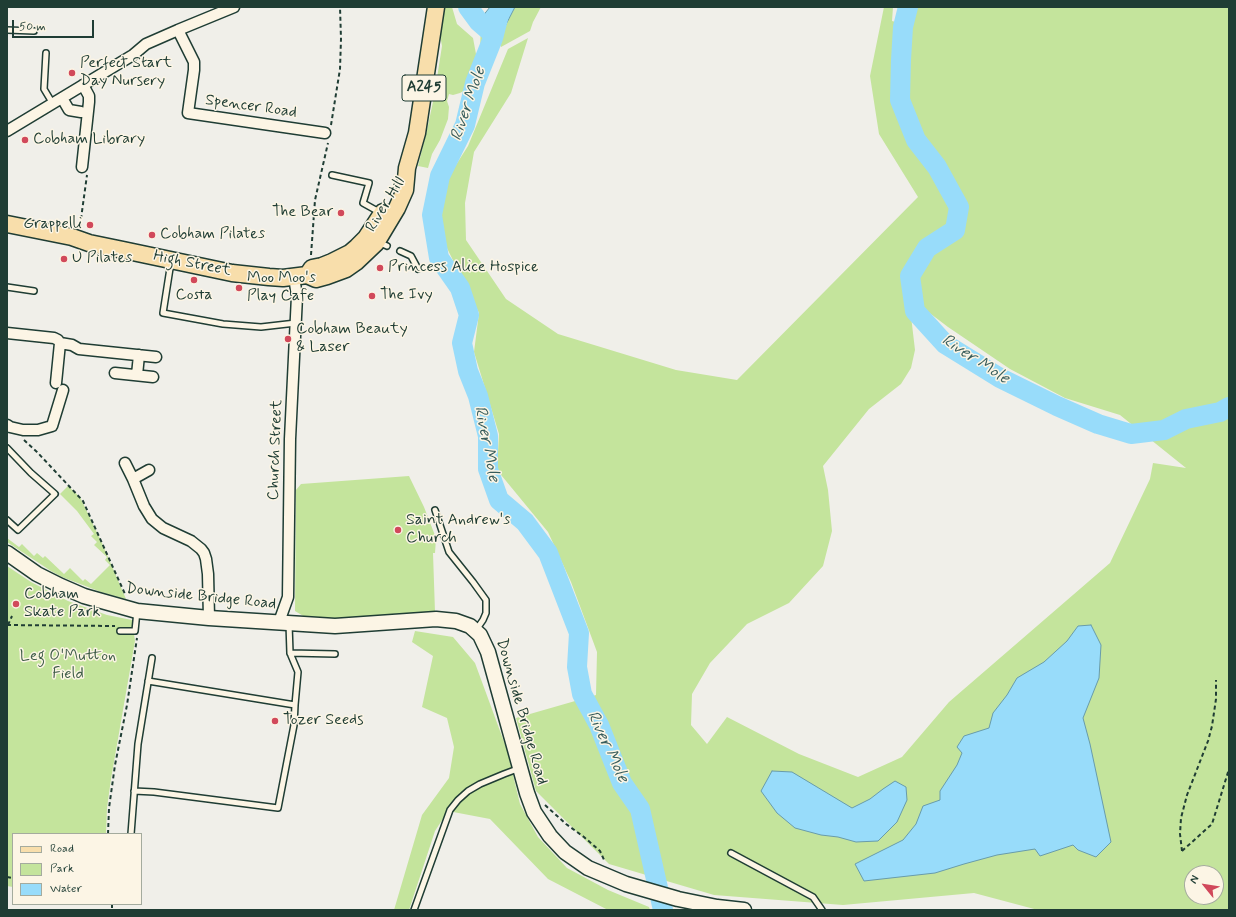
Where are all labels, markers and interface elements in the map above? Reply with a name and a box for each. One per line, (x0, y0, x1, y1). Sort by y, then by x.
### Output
scale bar (14, 12, 96, 38)
text: 50 m (19, 19, 46, 35)
place label: Perfect Start Day Nursery (80, 54, 172, 92)
water label: River Mole (447, 64, 491, 144)
marker: Perfect Start Day Nursery (67, 68, 77, 78)
road number: A245 (402, 75, 446, 101)
street label: Spencer Road (204, 91, 298, 123)
place label: Cobham Library (33, 130, 145, 150)
marker: Cobham Library (20, 135, 30, 145)
street label: River Hill (362, 174, 410, 236)
place label: The Bear (272, 203, 333, 223)
marker: The Bear (336, 208, 346, 218)
place label: Grappelli (23, 215, 82, 235)
marker: Grappelli (85, 220, 95, 230)
place label: Cobham Pilates (160, 225, 265, 245)
marker: Cobham Pilates (147, 230, 157, 240)
street label: High Street (151, 247, 233, 281)
place label: U Pilates (72, 249, 132, 269)
marker: U Pilates (59, 254, 69, 264)
place label: Princess Alice Hospice (388, 258, 538, 278)
marker: Princess Alice Hospice (375, 263, 385, 273)
place label: Moo Moo's Play Cafe (247, 269, 316, 307)
marker: Costa (189, 275, 199, 285)
marker: Moo Moo's Play Cafe (234, 283, 244, 293)
place label: Costa (175, 286, 213, 306)
place label: The Ivy (380, 286, 433, 306)
marker: The Ivy (367, 291, 377, 301)
place label: Cobham Beauty & Laser (296, 320, 408, 358)
water label: River Mole (937, 331, 1013, 389)
marker: Cobham Beauty & Laser (283, 334, 293, 344)
street label: Church Street (265, 399, 287, 501)
water label: River Mole (469, 404, 503, 484)
place label: Saint Andrew's Church (406, 511, 510, 549)
marker: Saint Andrew's Church (393, 525, 403, 535)
street label: Downside Bridge Road (125, 580, 277, 614)
place label: Cobham Skate Park (24, 585, 100, 623)
marker: Cobham Skate Park (11, 599, 21, 609)
street label: Downside Bridge Road (491, 637, 551, 787)
park label: Leg O'Mutton Field (20, 647, 116, 685)
water label: River Mole (582, 708, 632, 786)
place label: Tozer Seeds (283, 711, 363, 731)
marker: Tozer Seeds (270, 716, 280, 726)
legend (12, 833, 142, 905)
text: Road (50, 841, 74, 857)
text: Park (50, 861, 74, 877)
north arrow (1184, 865, 1224, 905)
text: N (1187, 873, 1202, 886)
text: Water (50, 881, 82, 897)

